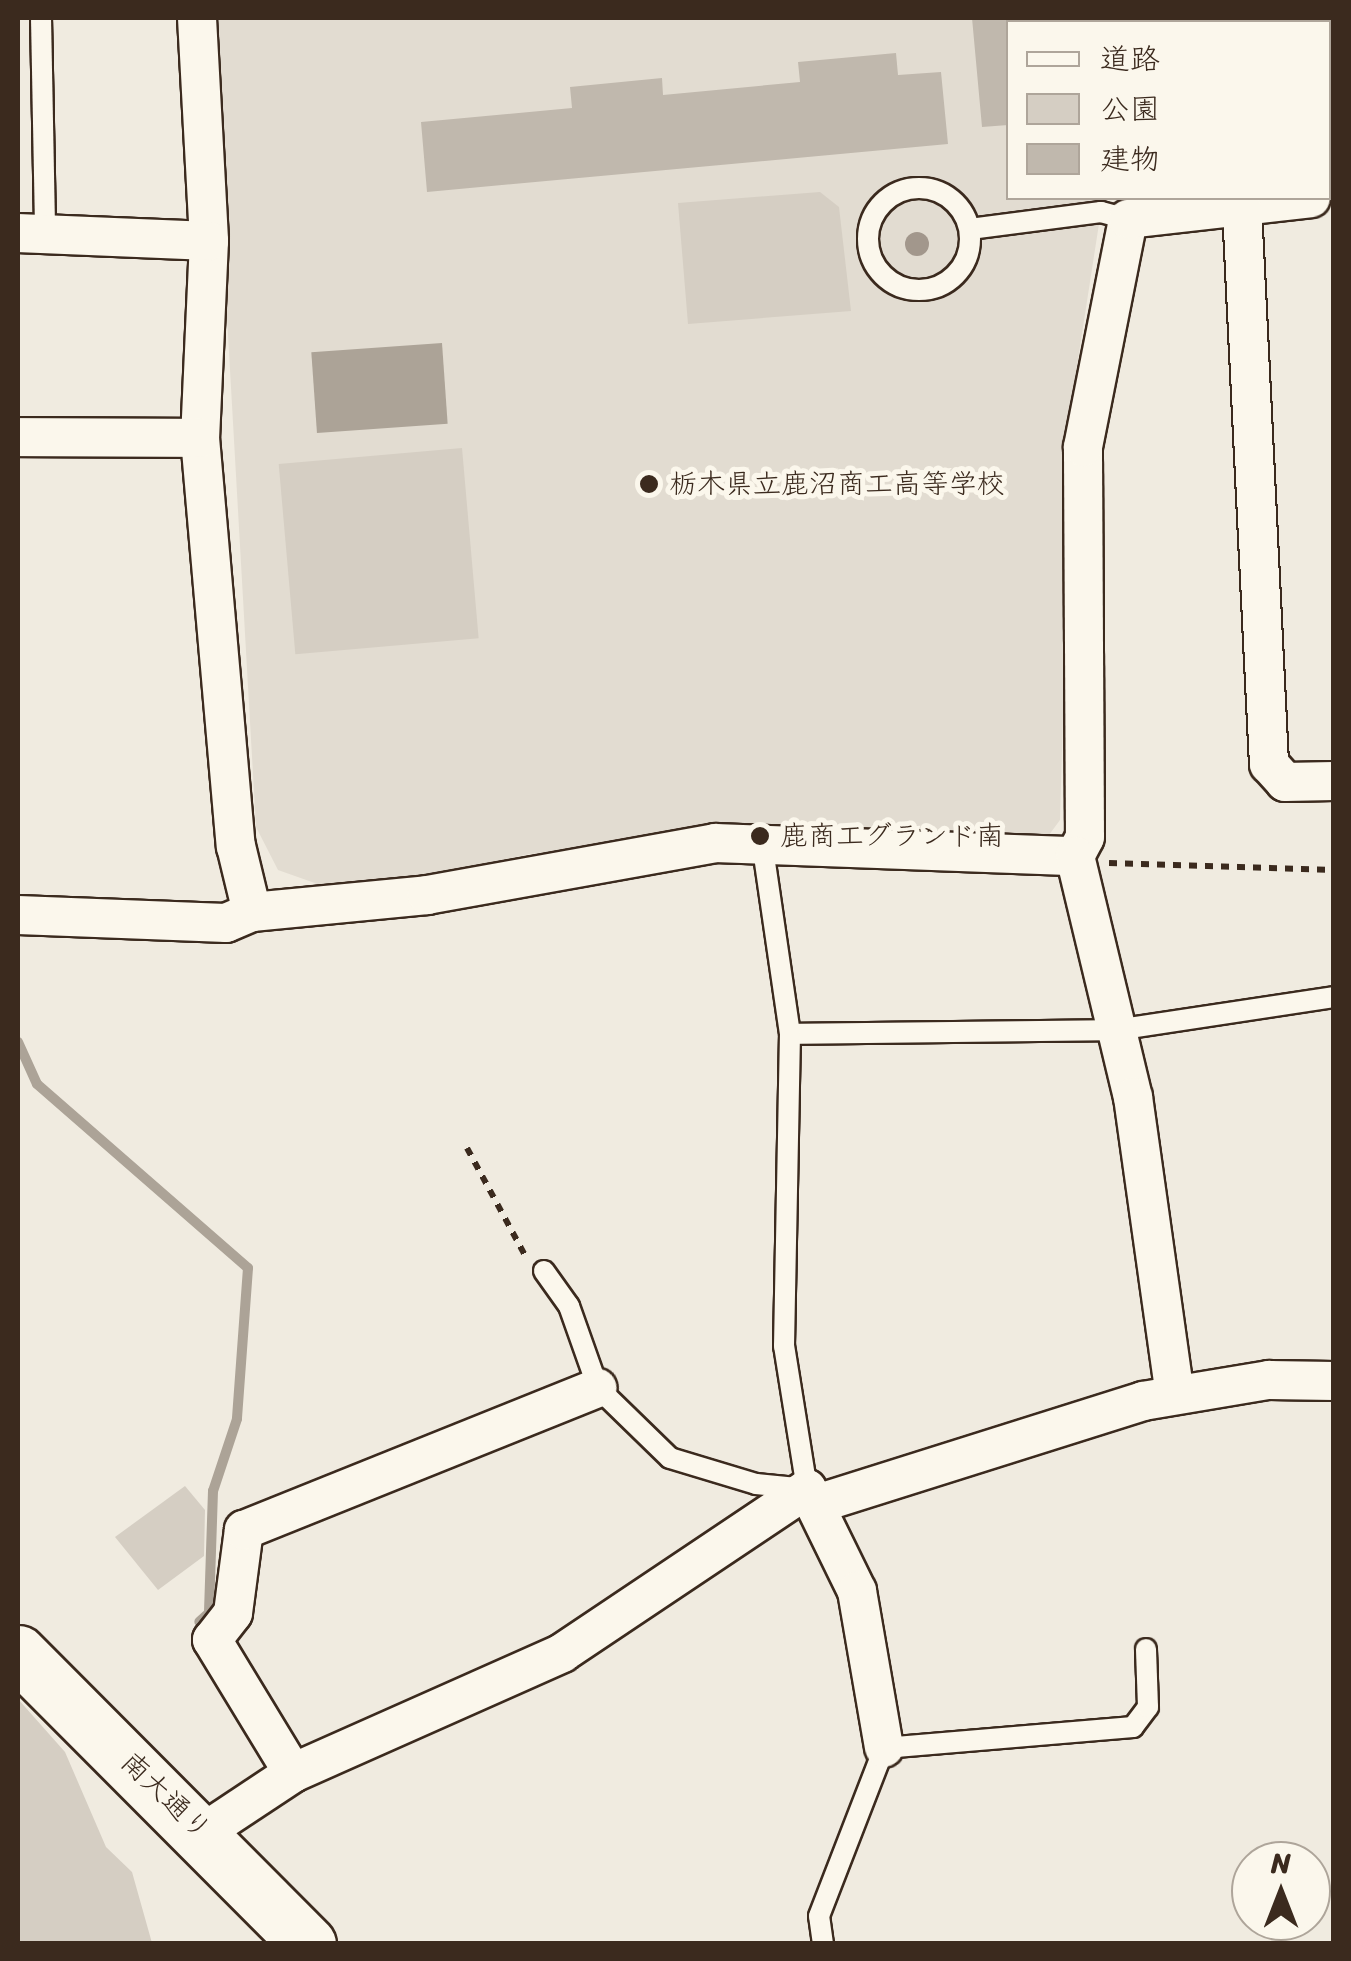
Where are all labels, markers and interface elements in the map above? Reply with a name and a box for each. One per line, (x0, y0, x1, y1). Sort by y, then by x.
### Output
legend (1006, 20, 1331, 200)
text: 道路 (1100, 32, 1160, 86)
text: 公園 (1100, 82, 1160, 136)
text: 建物 (1100, 132, 1160, 186)
place label: 栃木県立鹿沼商工高等学校 (669, 467, 1005, 501)
marker: 栃木県立鹿沼商工高等学校 (638, 473, 660, 495)
place label: 鹿商工グランド南 (780, 819, 1004, 853)
marker: 鹿商工グランド南 (749, 825, 771, 847)
street label: 南大通り (114, 1745, 218, 1847)
text: N (1271, 1838, 1291, 1887)
north arrow (1231, 1841, 1331, 1941)

